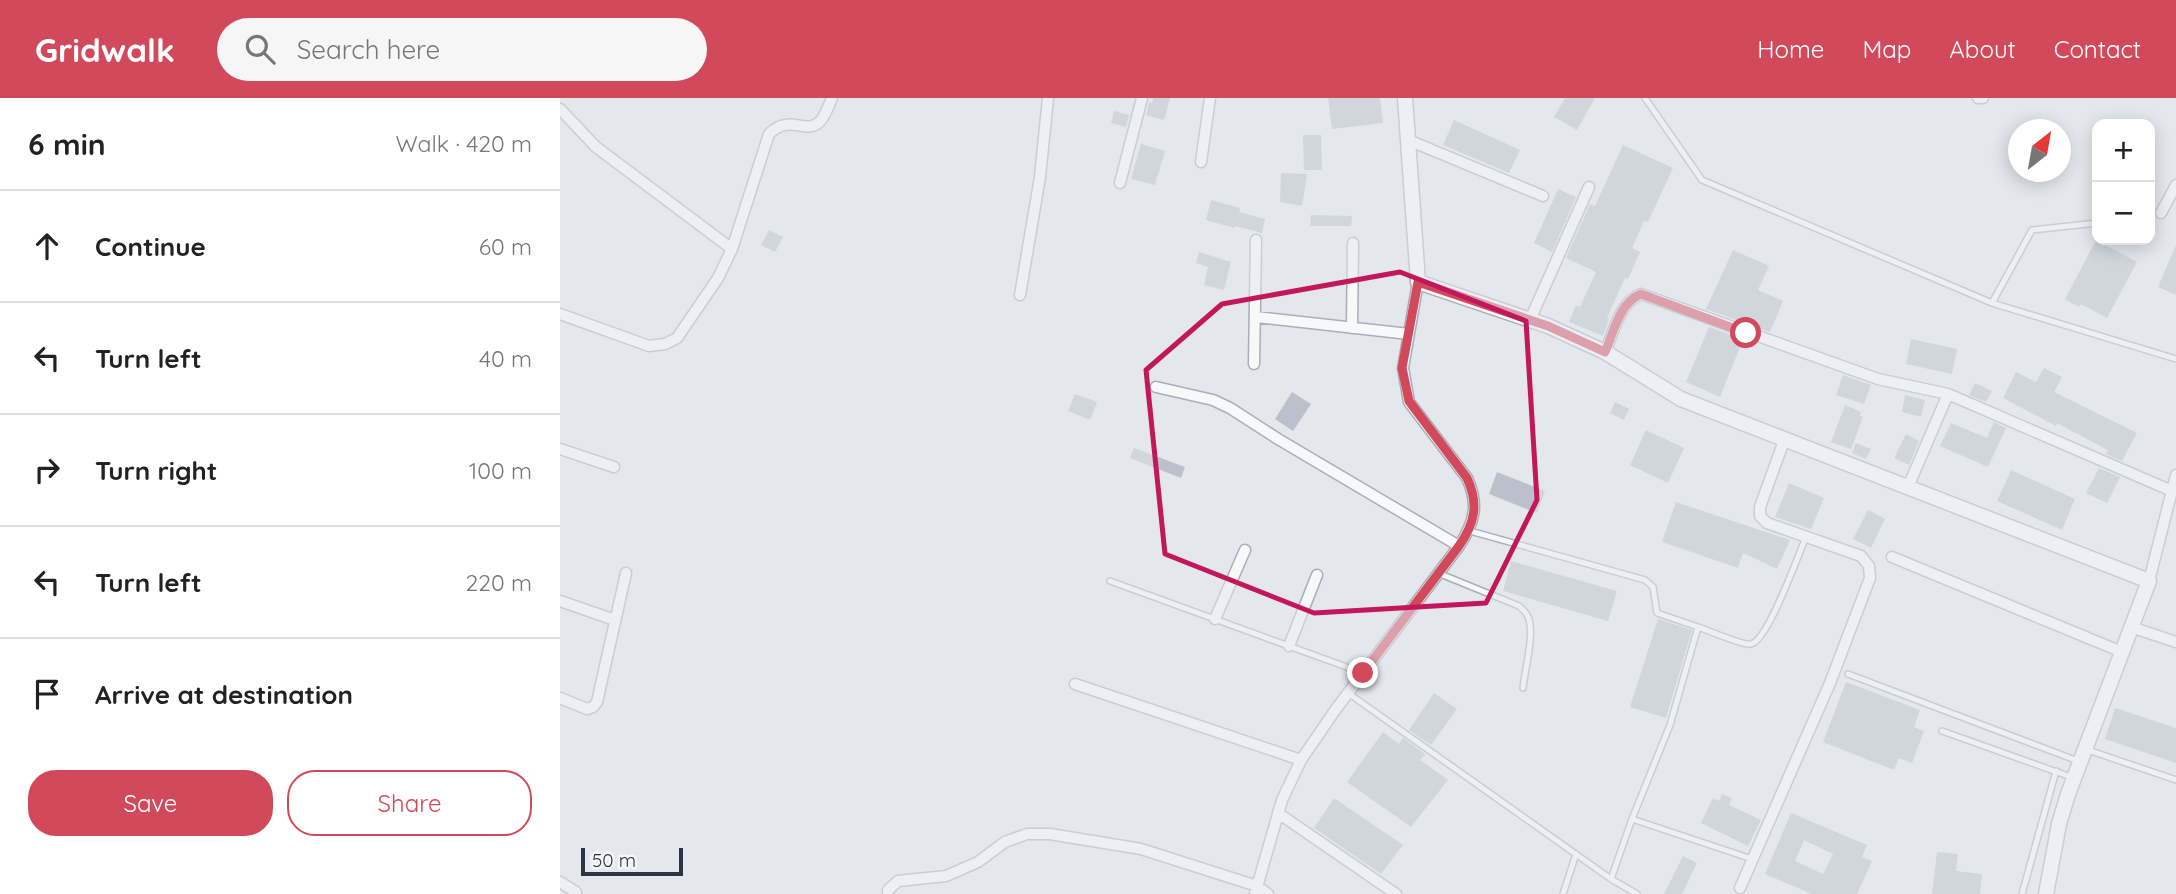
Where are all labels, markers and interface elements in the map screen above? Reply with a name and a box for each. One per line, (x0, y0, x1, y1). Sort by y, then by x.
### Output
search box (217, 18, 707, 81)
text: Gridwalk (35, 29, 175, 70)
icon: search (241, 30, 279, 68)
text: Search here (297, 33, 440, 66)
text: Home (1757, 34, 1824, 64)
text: Map (1862, 34, 1911, 64)
text: About (1949, 34, 2016, 64)
text: Contact (2054, 34, 2141, 64)
north arrow (2008, 119, 2071, 182)
map controls (2092, 119, 2155, 245)
button: + (2092, 119, 2155, 182)
text: 6 min (28, 125, 106, 163)
text: Walk · 420 m (396, 129, 532, 158)
button: − (2092, 182, 2155, 245)
icon: ahead (28, 227, 66, 265)
text: Continue (95, 230, 206, 263)
text: 60 m (479, 232, 532, 261)
route start (1730, 317, 1761, 348)
icon: left (28, 339, 66, 377)
text: Turn left (95, 342, 202, 375)
text: 40 m (479, 344, 532, 373)
icon: right (28, 451, 66, 489)
text: Turn right (95, 454, 217, 487)
text: 100 m (469, 456, 532, 485)
icon: left (28, 563, 66, 601)
text: Turn left (95, 566, 202, 599)
text: 220 m (466, 568, 532, 597)
route end (1347, 657, 1378, 688)
icon: arrive (28, 675, 66, 713)
text: Arrive at destination (95, 678, 353, 711)
button: Save (28, 770, 273, 836)
button: Share (287, 770, 532, 836)
scale bar (581, 845, 682, 877)
text: 50 m (592, 848, 636, 872)

